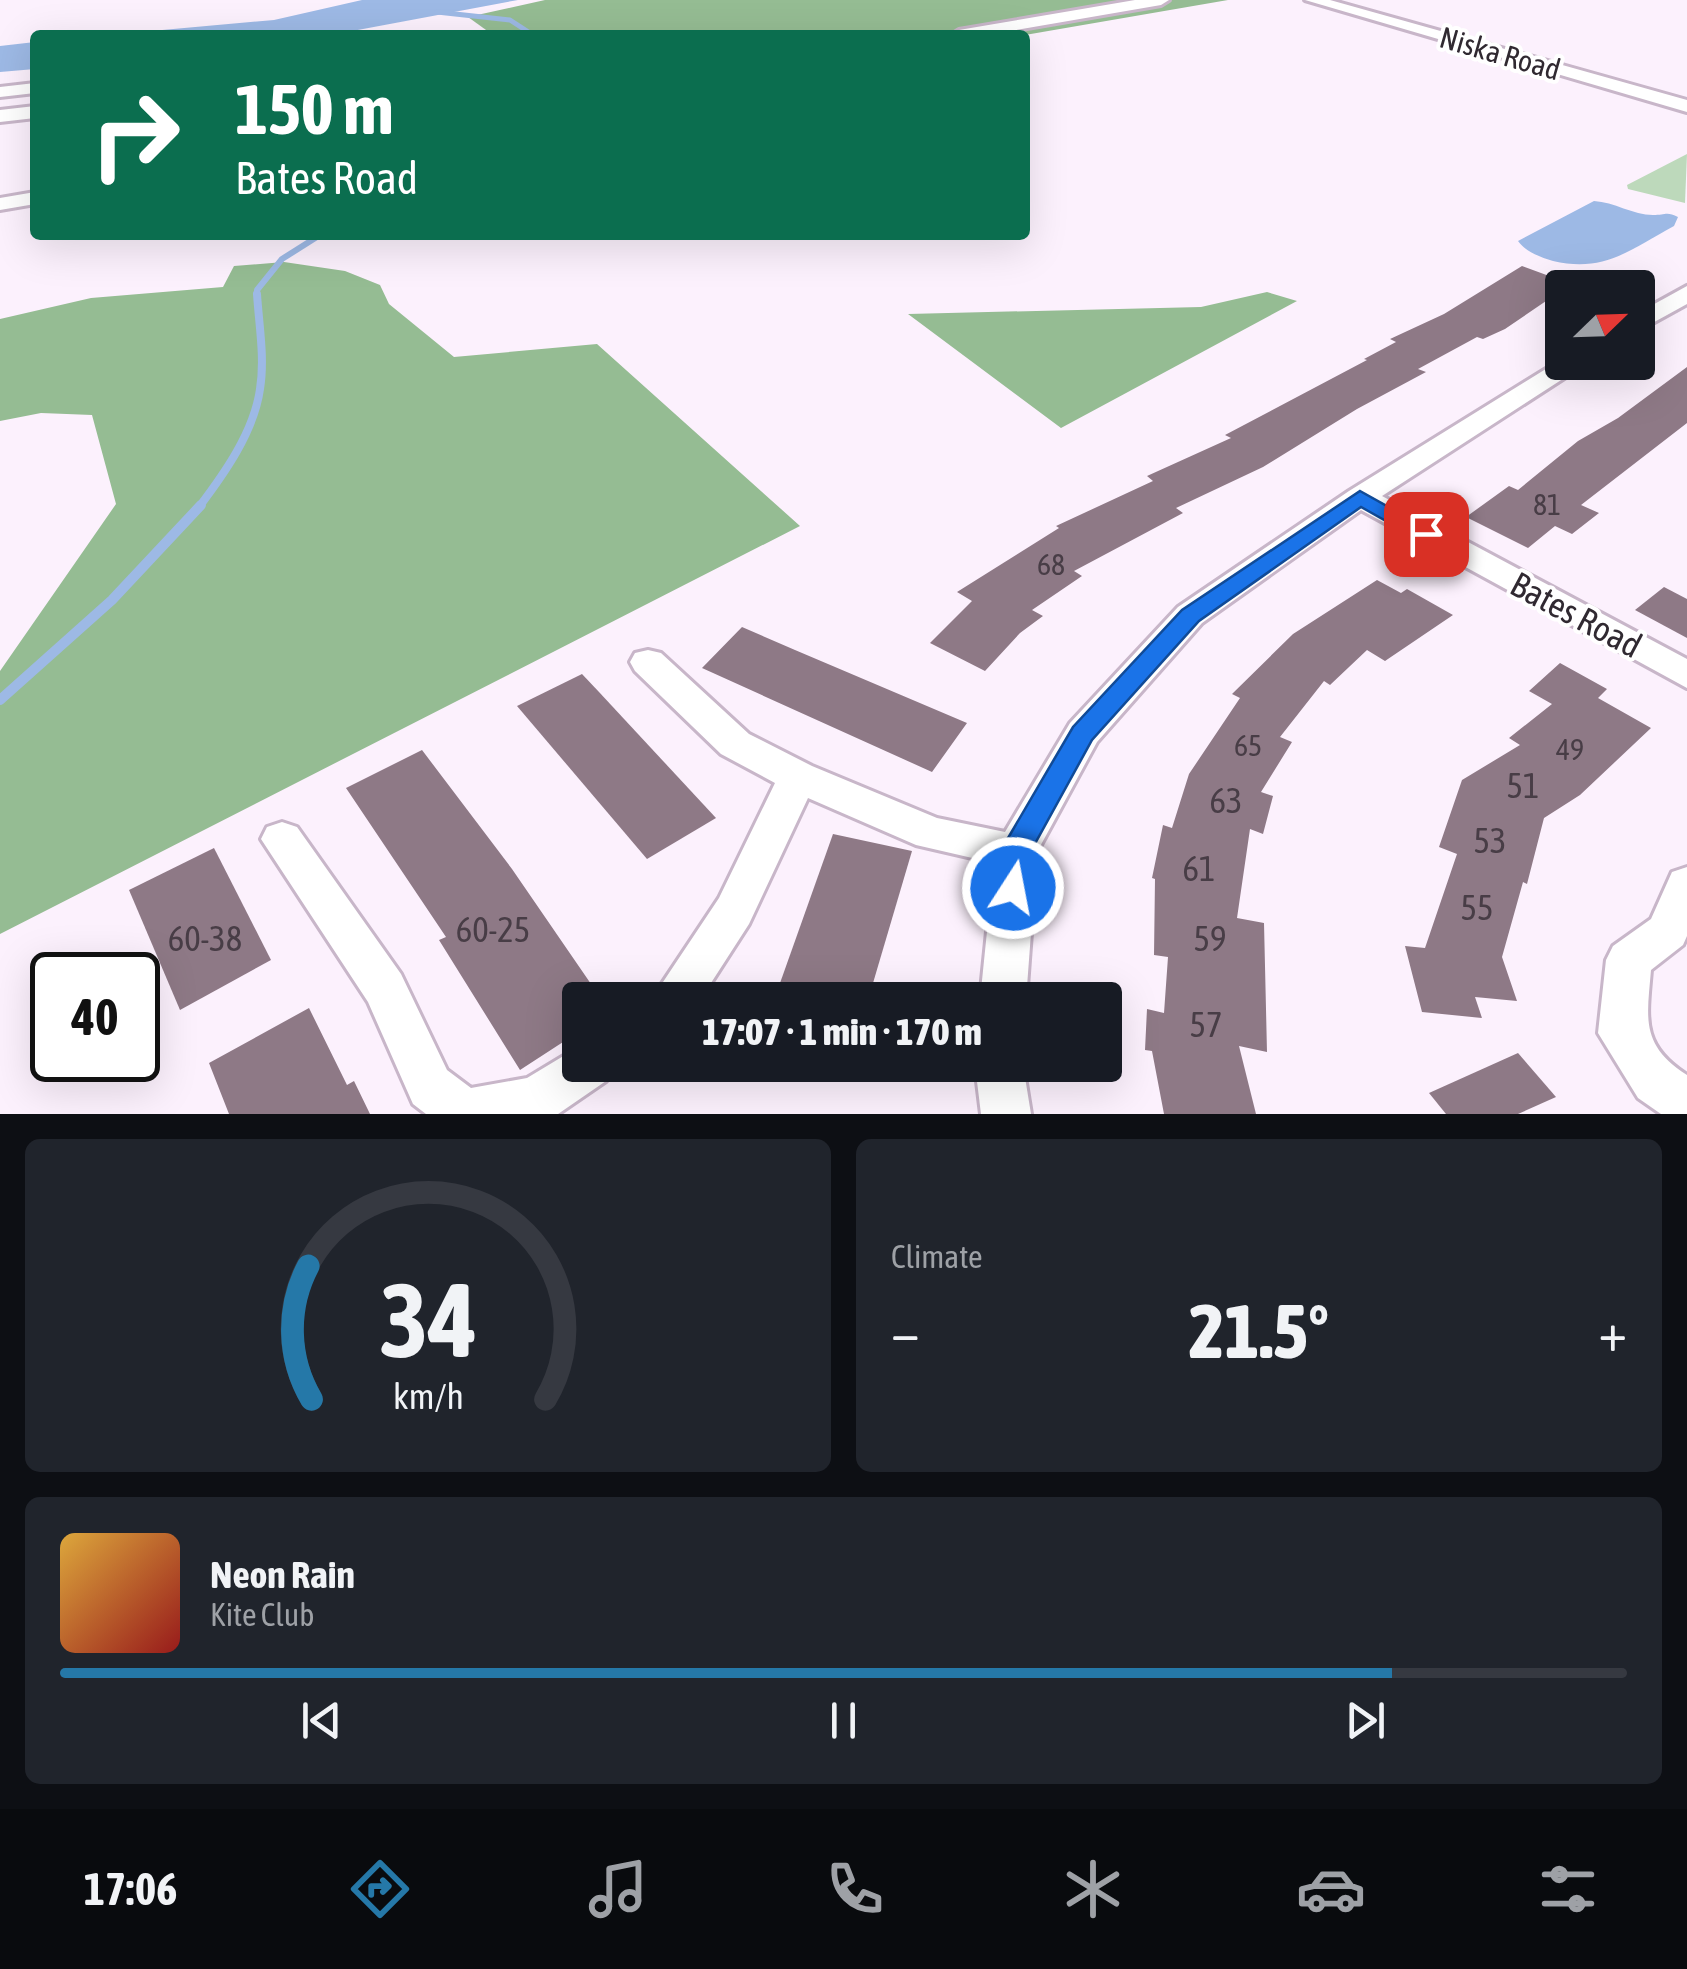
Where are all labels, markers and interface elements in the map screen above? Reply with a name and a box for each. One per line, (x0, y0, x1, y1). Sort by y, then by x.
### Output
street label: Niska Road (1436, 20, 1564, 86)
text: 150 m (235, 69, 394, 149)
icon: right (70, 70, 200, 200)
text: Bates Road (235, 152, 418, 204)
north arrow (1545, 270, 1655, 380)
map controls (1545, 270, 1655, 380)
house number: 81 (1533, 487, 1561, 521)
pin (1384, 492, 1469, 577)
icon: arrive (1399, 507, 1454, 562)
house number: 68 (1037, 547, 1065, 581)
street label: Bates Road (1504, 563, 1649, 665)
house number: 65 (1234, 728, 1262, 762)
house number: 49 (1556, 732, 1584, 766)
house number: 51 (1507, 765, 1539, 805)
house number: 63 (1210, 780, 1242, 820)
house number: 53 (1474, 820, 1506, 860)
position arrow (961, 836, 1065, 940)
house number: 61 (1183, 848, 1215, 888)
house number: 55 (1461, 887, 1493, 927)
house number: 60-25 (456, 909, 530, 949)
house number: 60-38 (168, 918, 242, 958)
house number: 59 (1194, 918, 1226, 958)
speed limit sign: 40 (30, 952, 160, 1082)
house number: 57 (1190, 1004, 1222, 1044)
text: 17:07 · 1 min · 170 m (702, 1010, 982, 1053)
text: Climate (891, 1238, 983, 1275)
text: 34 (379, 1260, 477, 1379)
text: 21.5° (1189, 1288, 1329, 1374)
text: − (891, 1300, 920, 1363)
text: + (1598, 1300, 1627, 1363)
text: km/h (393, 1376, 463, 1417)
text: Neon Rain (210, 1553, 355, 1596)
text: Kite Club (210, 1596, 314, 1633)
icon: previous (294, 1693, 349, 1748)
icon: pause (816, 1693, 871, 1748)
icon: next (1338, 1693, 1393, 1748)
icon: directions (345, 1854, 415, 1924)
icon: music (583, 1854, 653, 1924)
icon: phone (820, 1854, 890, 1924)
icon: climate (1058, 1854, 1128, 1924)
icon: car (1296, 1854, 1366, 1924)
icon: filters (1533, 1854, 1603, 1924)
text: 17:06 (84, 1863, 177, 1915)

